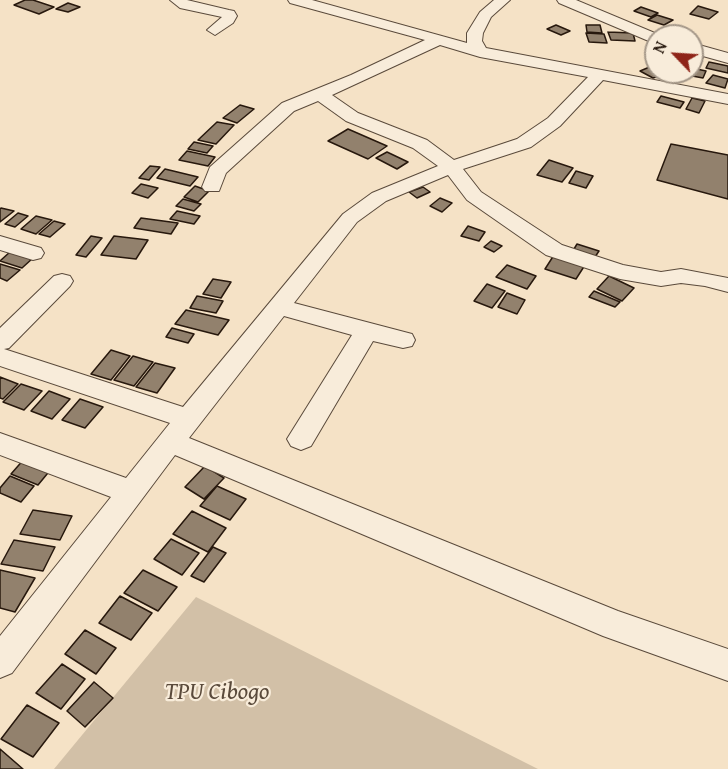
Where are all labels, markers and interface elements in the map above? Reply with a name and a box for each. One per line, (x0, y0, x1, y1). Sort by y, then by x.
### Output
north arrow (644, 24, 704, 84)
text: N (646, 37, 673, 57)
park label: TPU Cibogo (165, 679, 269, 707)

